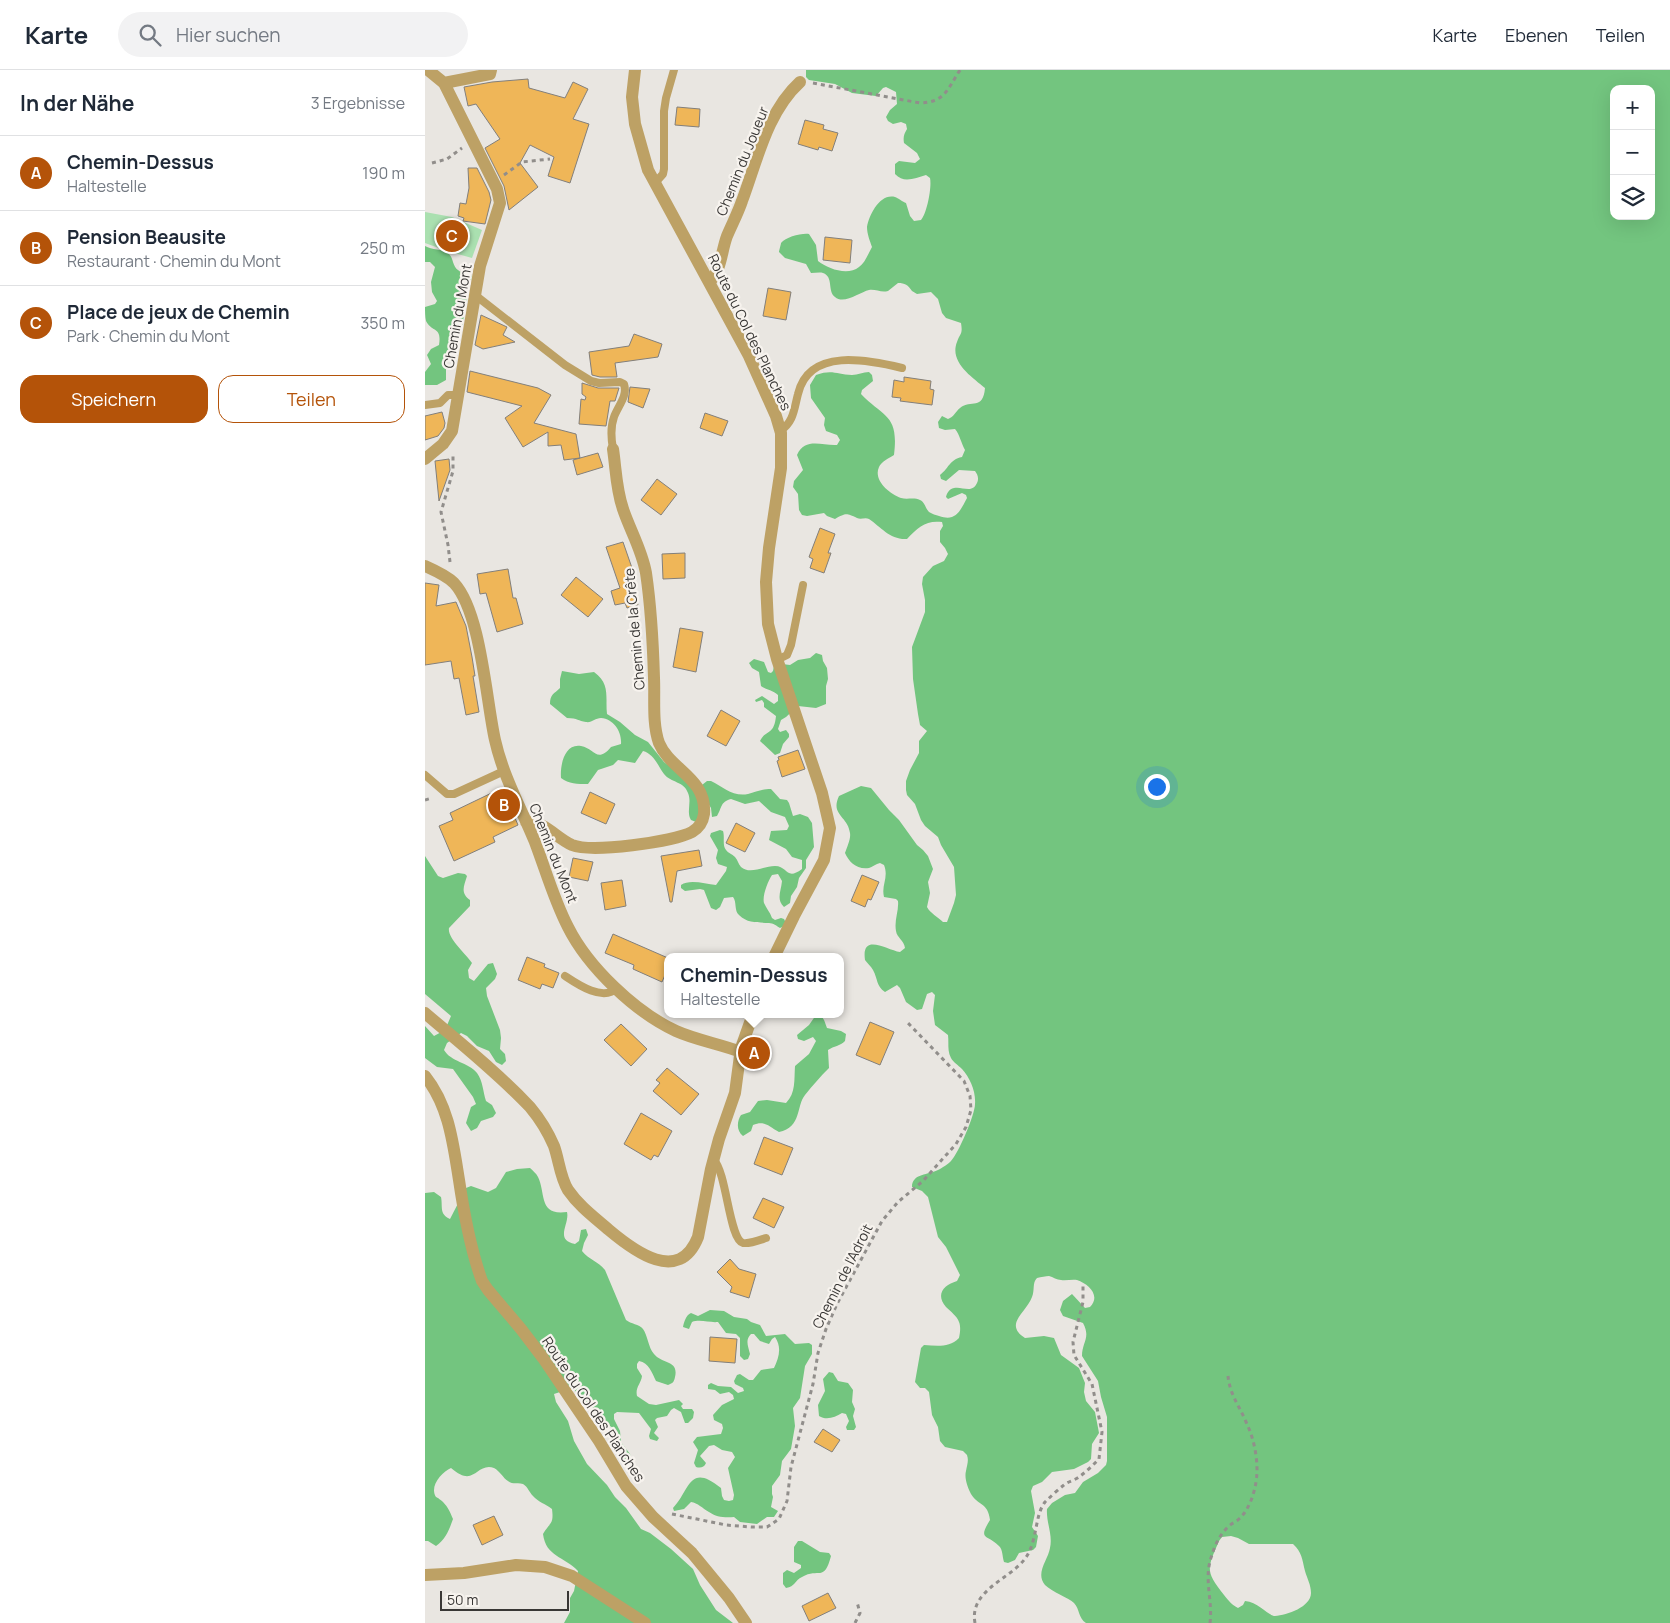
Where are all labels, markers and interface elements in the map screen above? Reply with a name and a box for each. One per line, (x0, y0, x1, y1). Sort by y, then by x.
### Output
search box (118, 12, 468, 57)
text: Karte (25, 18, 88, 51)
icon: search (136, 21, 164, 49)
text: Hier suchen (176, 22, 280, 48)
text: Karte (1433, 23, 1477, 47)
text: Ebenen (1505, 23, 1568, 47)
text: Teilen (1596, 23, 1645, 47)
map controls (1610, 85, 1655, 220)
button: + (1610, 85, 1655, 130)
text: In der Nähe (20, 89, 134, 117)
text: 3 Ergebnisse (311, 92, 405, 114)
street label: Chemin du Joueur (711, 103, 773, 219)
button: − (1610, 130, 1655, 175)
text: Chemin-Dessus (67, 149, 214, 175)
text: A (31, 162, 41, 184)
text: 190 m (362, 162, 405, 184)
text: Haltestelle (67, 175, 147, 197)
button: layers (1610, 175, 1655, 220)
pin: C (436, 217, 468, 255)
text: Pension Beausite (67, 224, 226, 250)
text: B (31, 237, 41, 259)
text: 250 m (360, 237, 405, 259)
text: Restaurant · Chemin du Mont (67, 250, 281, 272)
street label: Route du Col des Planches (704, 251, 796, 413)
street label: Chemin du Mont (438, 262, 476, 370)
text: Place de jeux de Chemin (67, 299, 290, 325)
text: C (30, 312, 42, 334)
text: 350 m (360, 312, 405, 334)
text: Park · Chemin du Mont (67, 325, 230, 347)
button: Speichern (20, 375, 208, 423)
button: Teilen (218, 375, 405, 423)
street label: Chemin de la Crête (619, 567, 649, 691)
your location (1144, 774, 1170, 800)
pin: B (488, 786, 520, 824)
street label: Chemin du Mont (525, 800, 583, 906)
popup (664, 953, 844, 1018)
text: Chemin-Dessus (681, 962, 827, 988)
text: Haltestelle (681, 988, 760, 1010)
pin: A (738, 1034, 770, 1072)
street label: Chemin de l'Adroit (807, 1220, 877, 1332)
street label: Route du Col des Planches (538, 1333, 650, 1485)
scale bar (440, 1588, 569, 1611)
text: 50 m (447, 1590, 478, 1609)

